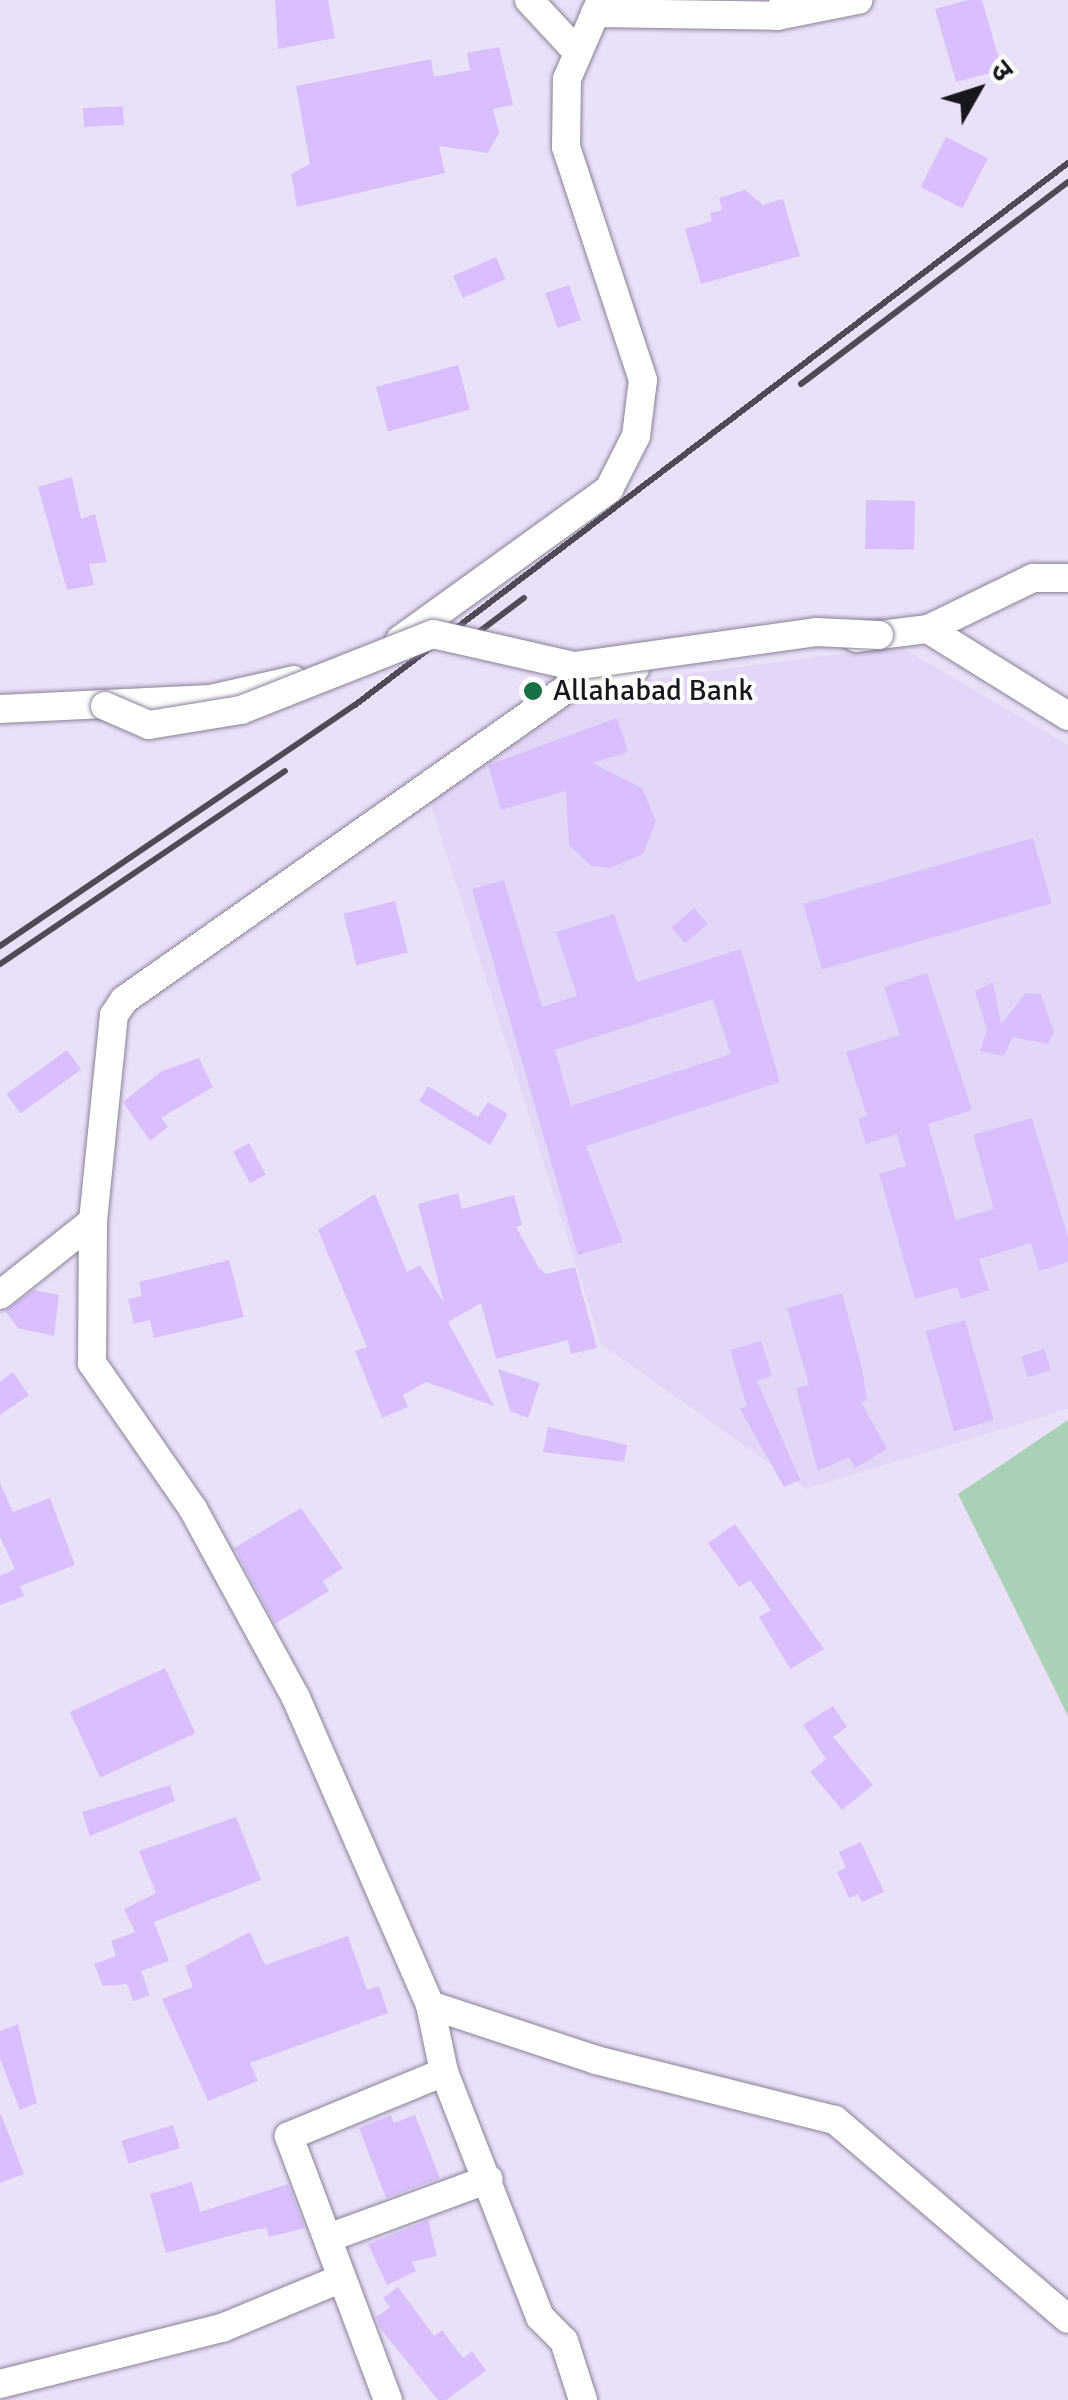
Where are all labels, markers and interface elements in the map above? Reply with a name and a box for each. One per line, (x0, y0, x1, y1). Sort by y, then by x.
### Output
north arrow (928, 40, 1028, 140)
text: उ (983, 54, 1020, 88)
place label: Allahabad Bank (553, 673, 753, 709)
marker: Allahabad Bank (522, 680, 544, 702)

